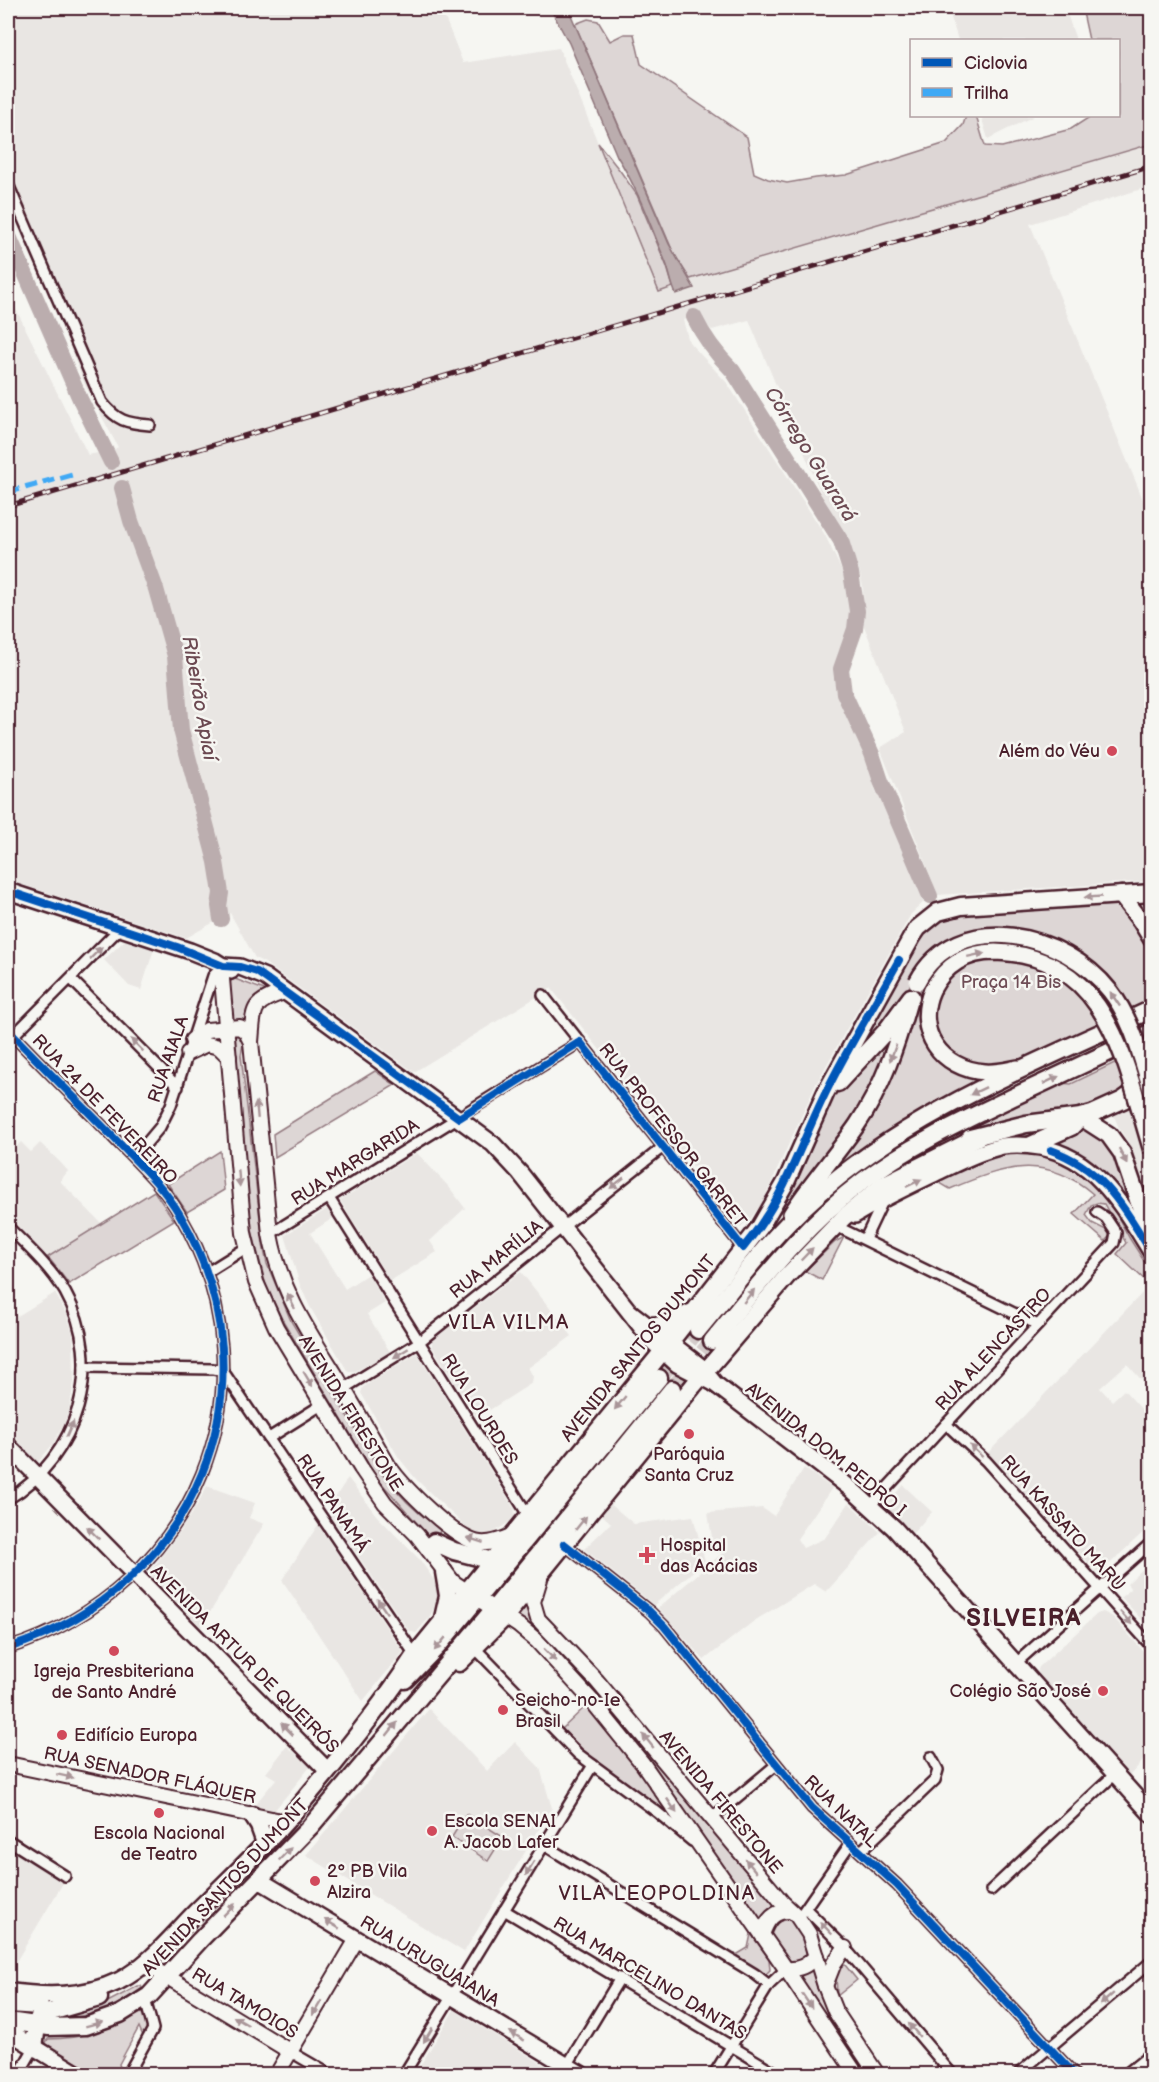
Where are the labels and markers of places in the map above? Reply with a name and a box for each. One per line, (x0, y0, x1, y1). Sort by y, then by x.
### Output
place label: Além do Véu (999, 741, 1100, 762)
marker: Além do Véu (1105, 744, 1119, 758)
marker: Paróquia Santa Cruz (682, 1427, 696, 1441)
place label: Paróquia Santa Cruz (644, 1444, 734, 1486)
place label: Hospital das Acácias (660, 1535, 758, 1577)
marker: Hospital das Acácias (638, 1546, 656, 1564)
marker: Igreja Presbiteriana de Santo André (107, 1644, 121, 1658)
place label: Igreja Presbiteriana de Santo André (34, 1661, 194, 1703)
place label: Colégio São José (950, 1681, 1091, 1702)
marker: Colégio São José (1096, 1684, 1110, 1698)
place label: Seicho-no-Ie Brasil (515, 1690, 621, 1732)
marker: Seicho-no-Ie Brasil (496, 1703, 510, 1717)
place label: Edifício Europa (74, 1725, 197, 1746)
marker: Edifício Europa (55, 1728, 69, 1742)
marker: Escola Nacional de Teatro (152, 1806, 166, 1820)
place label: Escola SENAI A. Jacob Lafer (444, 1811, 559, 1853)
place label: Escola Nacional de Teatro (93, 1823, 225, 1865)
marker: Escola SENAI A. Jacob Lafer (425, 1824, 439, 1838)
place label: 2º PB Vila Alzira (327, 1861, 407, 1903)
marker: 2º PB Vila Alzira (308, 1874, 322, 1888)

